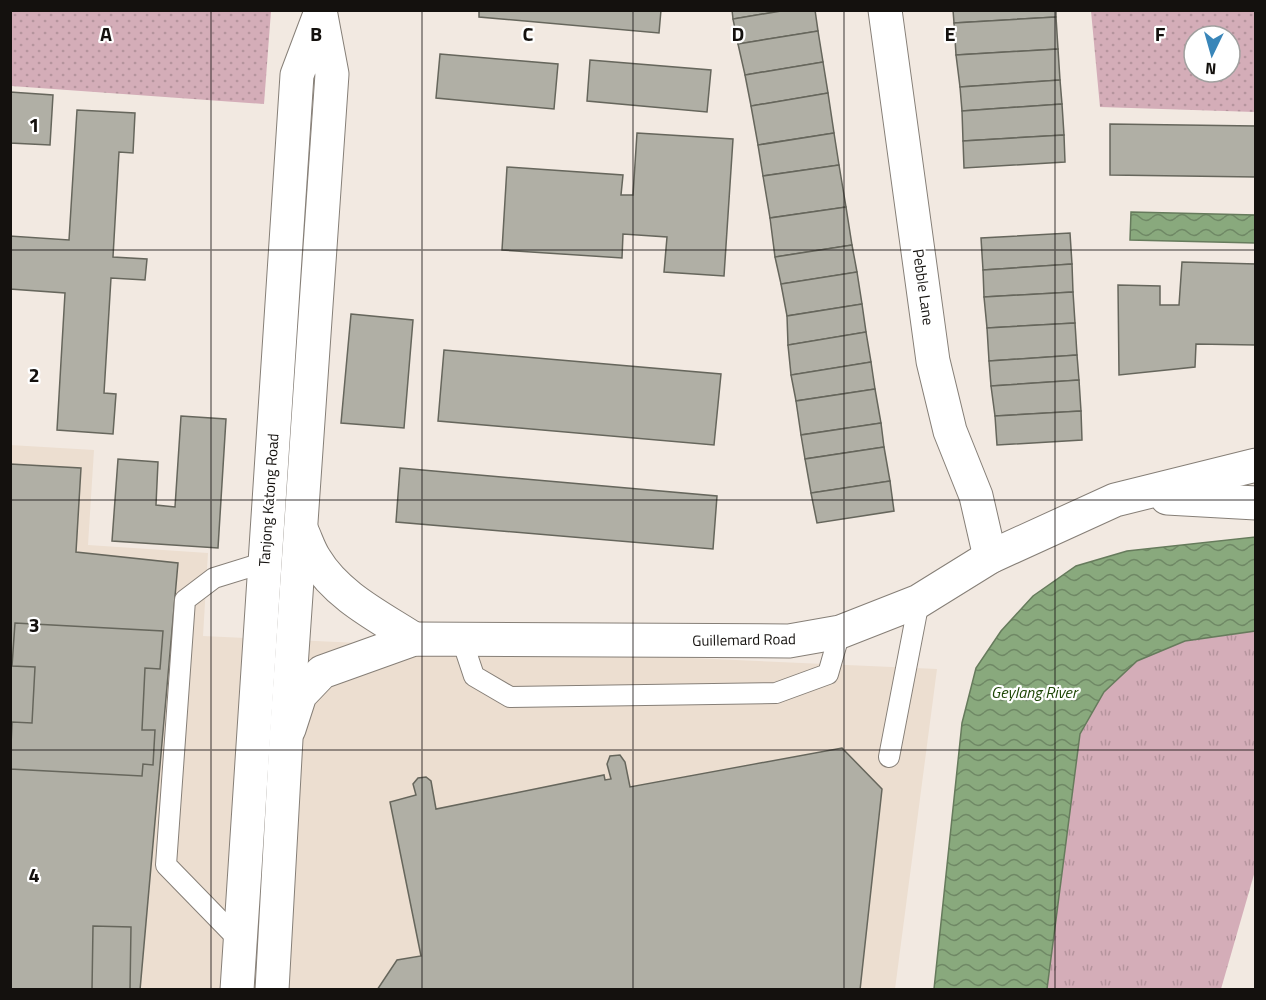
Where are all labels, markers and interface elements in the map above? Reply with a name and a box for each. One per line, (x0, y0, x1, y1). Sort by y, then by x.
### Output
text: A (100, 18, 112, 49)
text: B (310, 18, 322, 49)
text: C (523, 18, 534, 49)
text: D (732, 18, 744, 49)
text: E (944, 18, 956, 49)
text: F (1155, 18, 1166, 49)
north arrow (1182, 24, 1242, 84)
text: N (1204, 57, 1217, 81)
text: 1 (28, 109, 40, 140)
street label: Pebble Lane (907, 247, 940, 327)
text: 2 (28, 359, 40, 390)
street label: Tanjong Katong Road (252, 433, 285, 567)
text: 3 (28, 609, 40, 640)
street label: Guillemard Road (692, 627, 796, 652)
water label: Geylang River (991, 680, 1079, 704)
text: 4 (28, 859, 40, 890)

